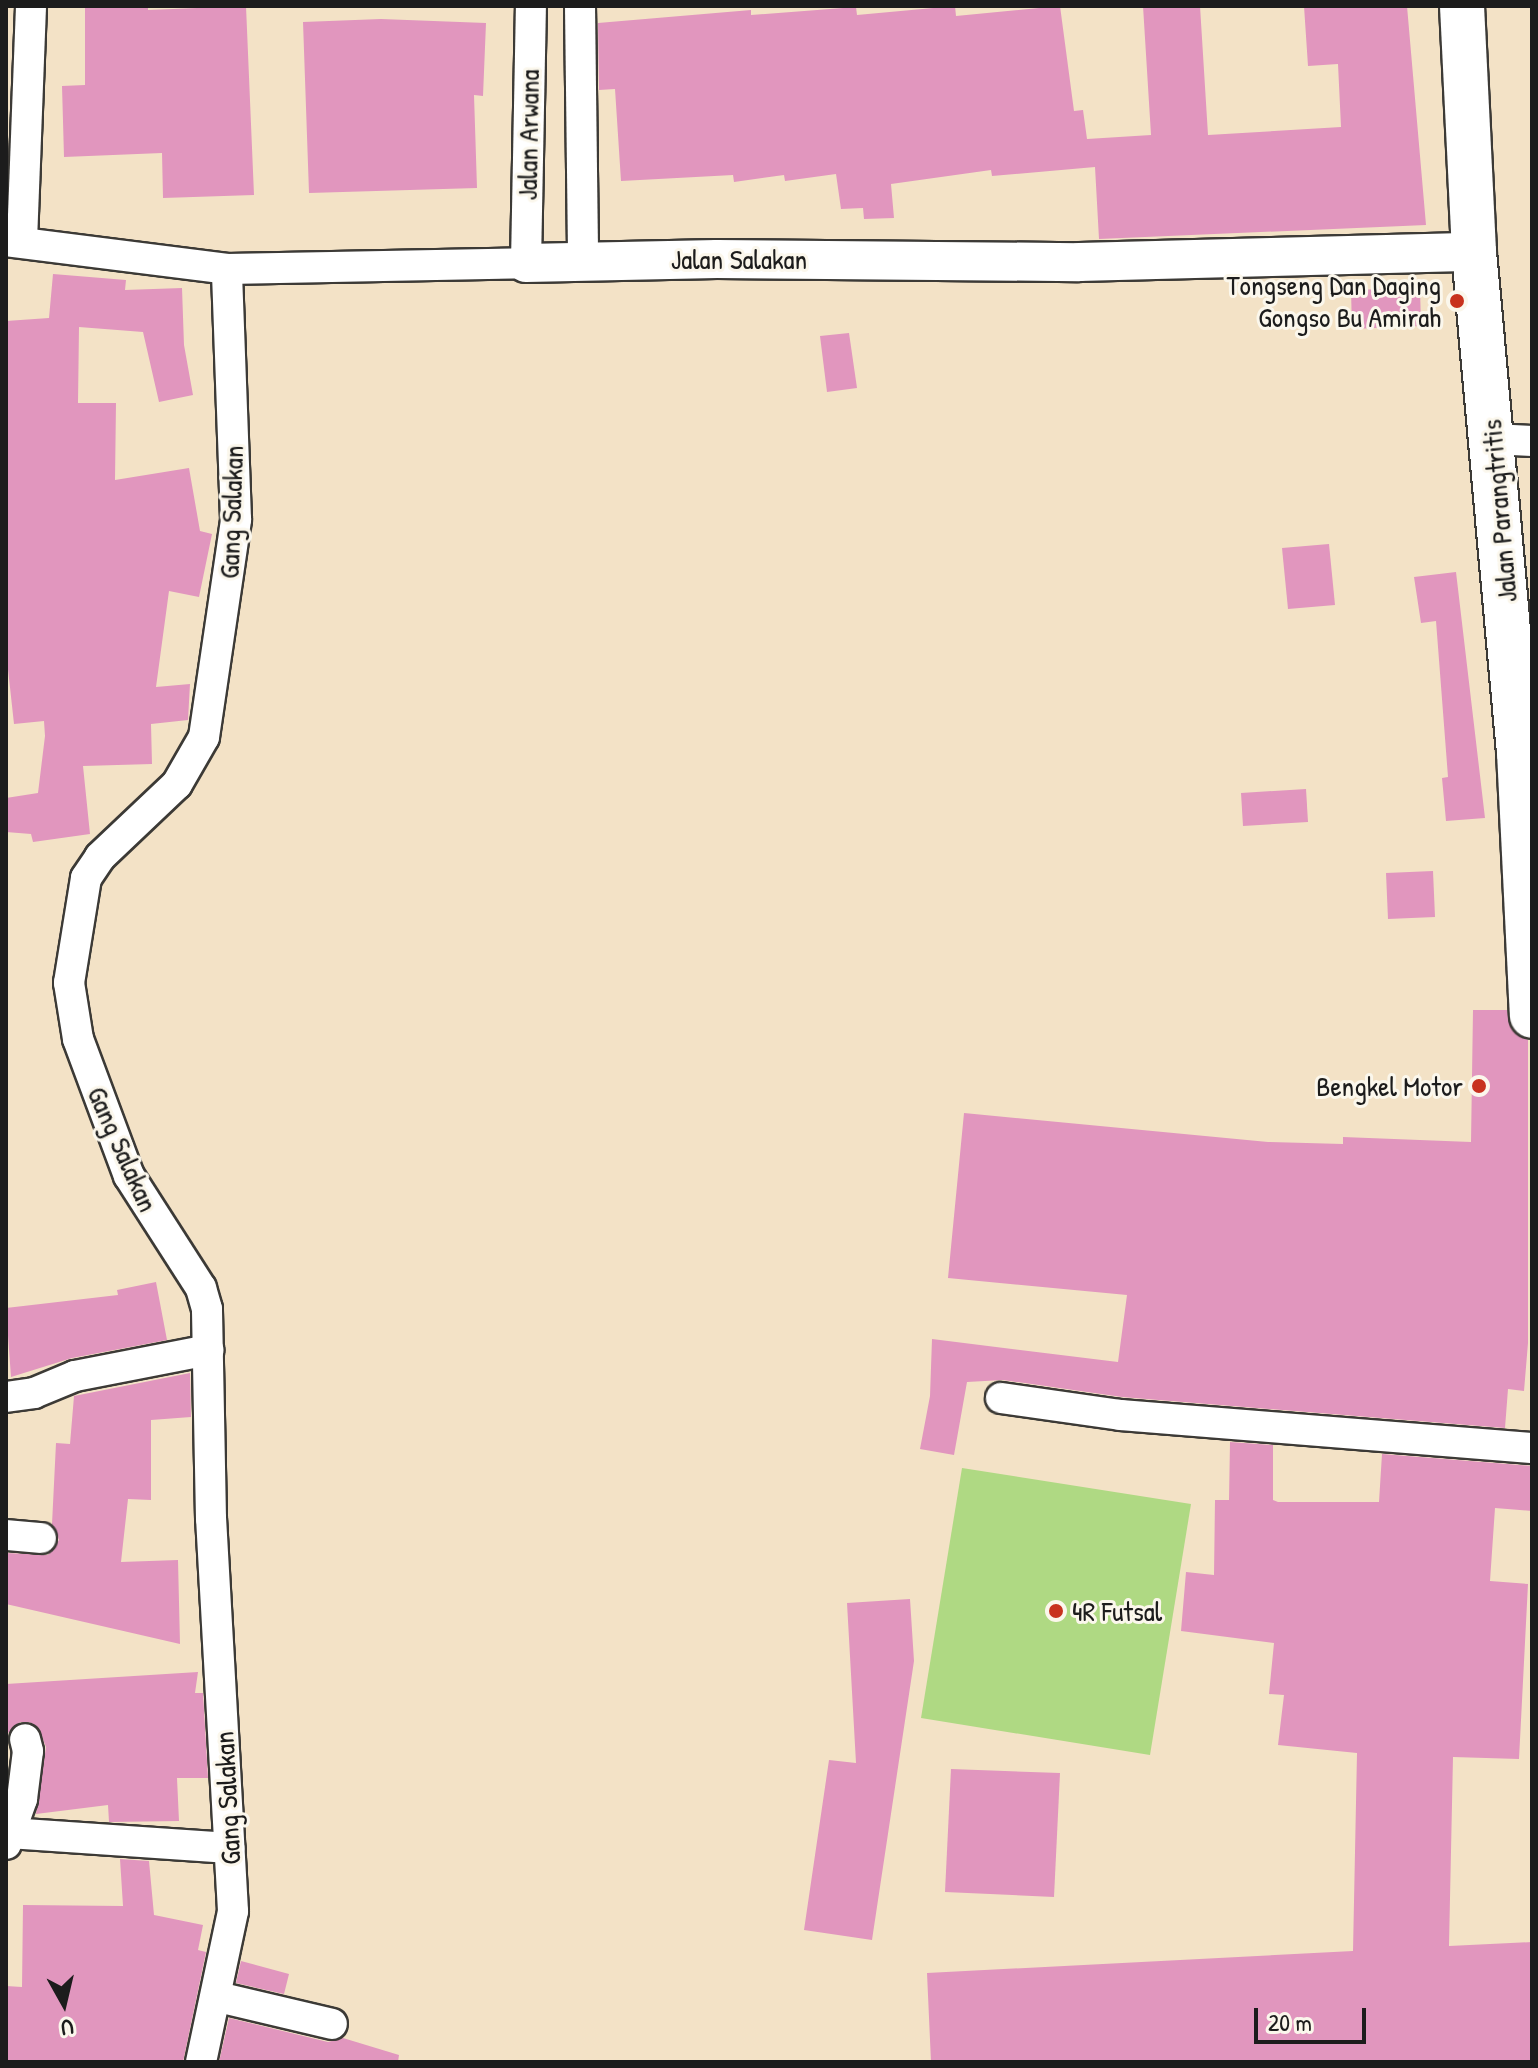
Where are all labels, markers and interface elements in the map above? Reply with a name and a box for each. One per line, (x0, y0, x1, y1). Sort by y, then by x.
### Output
street label: Jalan Arwana (510, 69, 546, 201)
street label: Jalan Salakan (671, 242, 807, 276)
place label: Tongseng Dan Daging Gongso Bu Amirah (1227, 268, 1441, 334)
marker: Tongseng Dan Daging Gongso Bu Amirah (1448, 292, 1466, 310)
street label: Jalan Parangtritis (1474, 418, 1524, 604)
street label: Gang Salakan (212, 445, 250, 579)
place label: Bengkel Motor (1316, 1069, 1463, 1103)
marker: Bengkel Motor (1470, 1077, 1488, 1095)
street label: Gang Salakan (81, 1081, 165, 1217)
place label: 4R Futsal (1072, 1594, 1162, 1628)
marker: 4R Futsal (1047, 1602, 1065, 1620)
street label: Gang Salakan (207, 1730, 247, 1866)
north arrow (24, 1964, 104, 2044)
scale bar (1258, 1992, 1370, 2042)
text: 20 m (1268, 2006, 1312, 2038)
text: U (59, 2012, 75, 2043)

